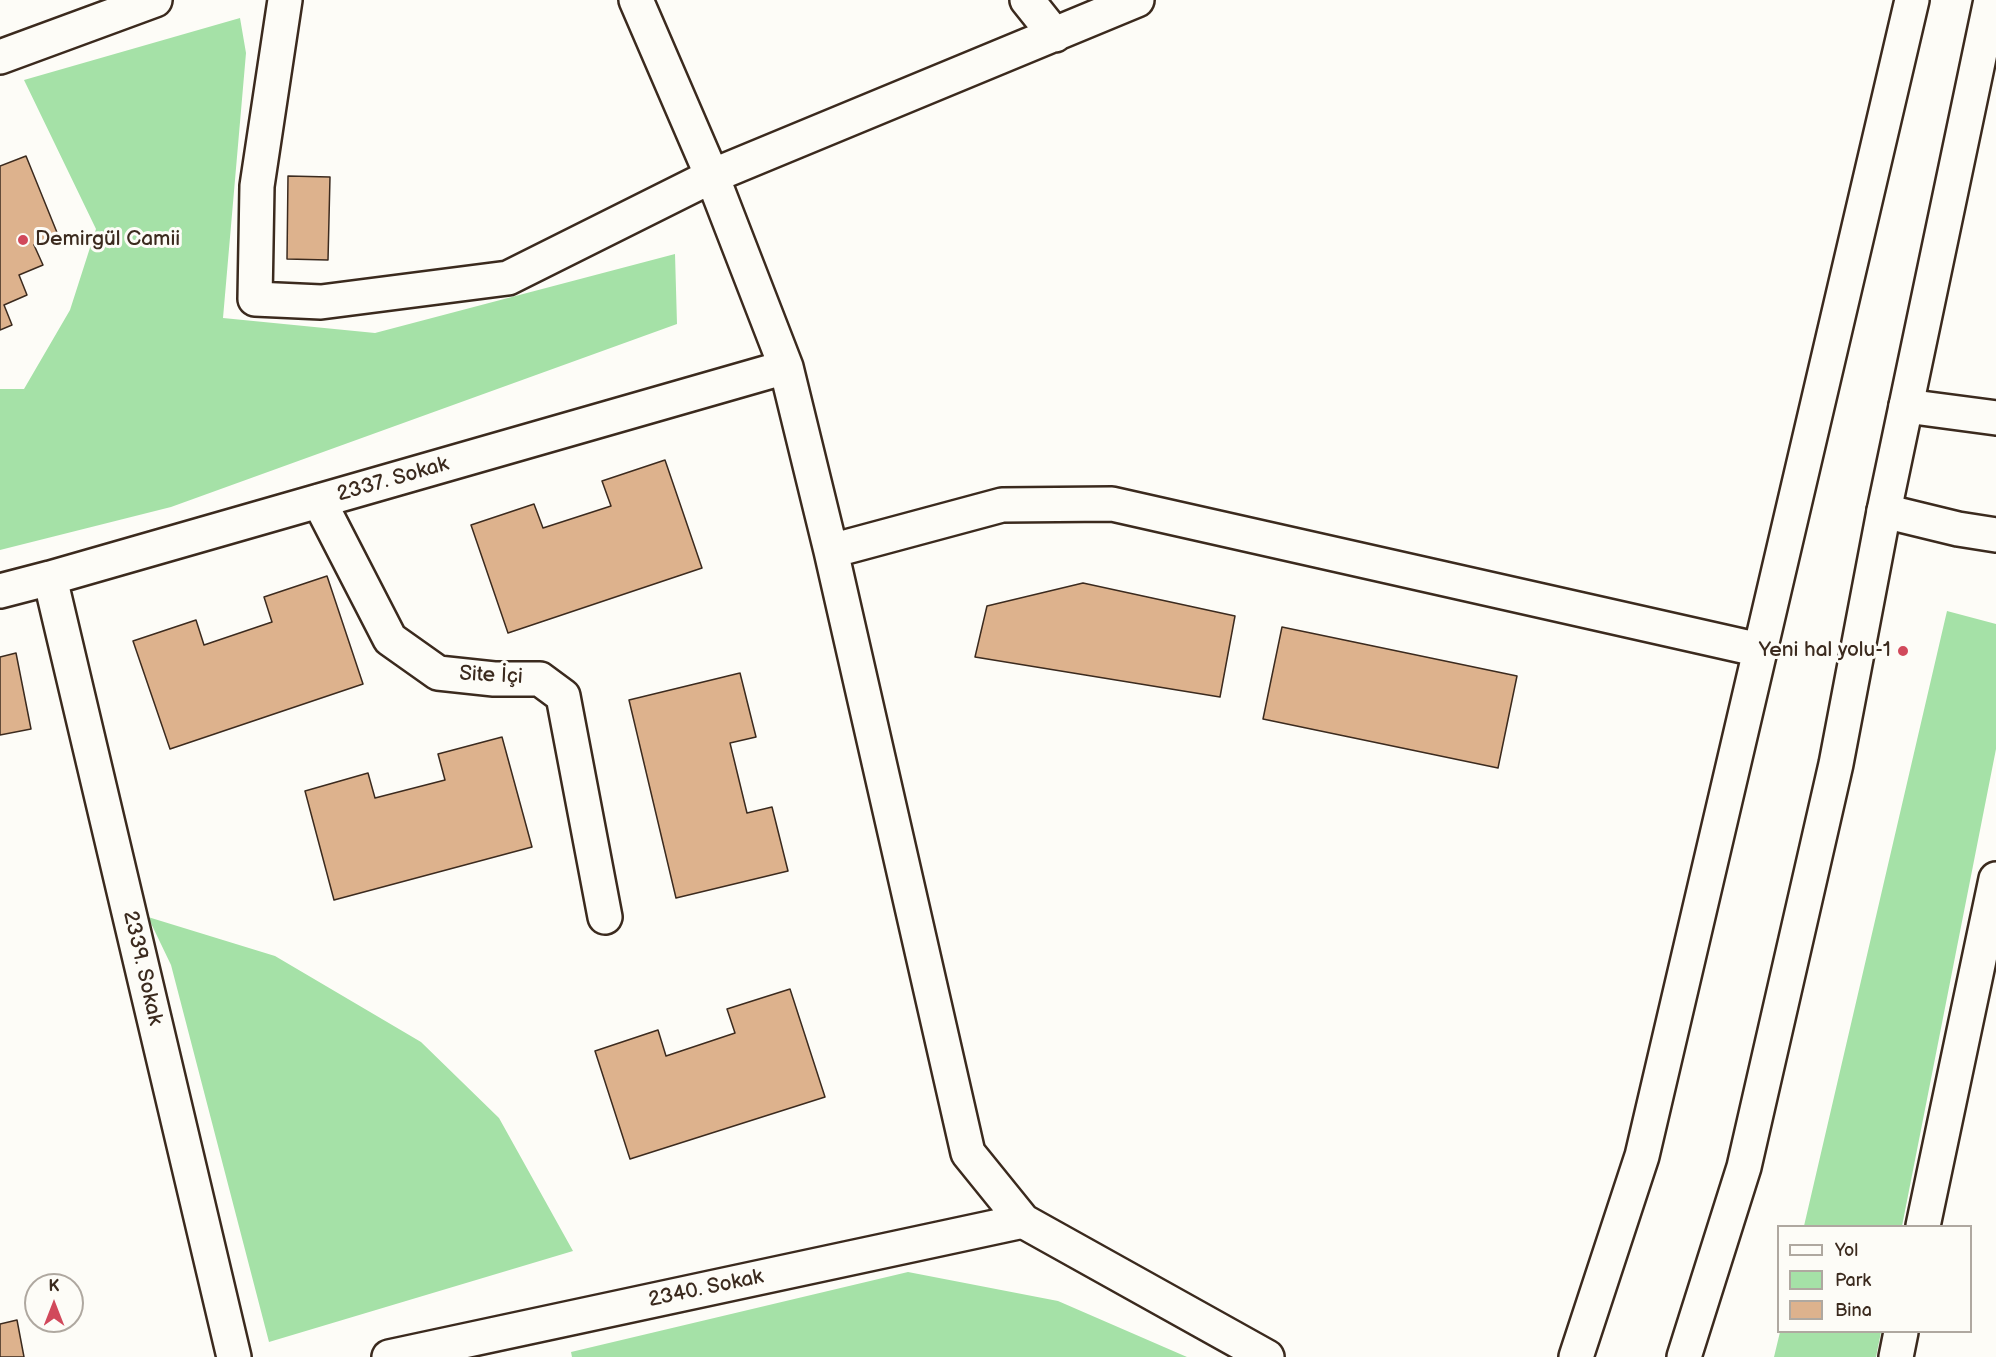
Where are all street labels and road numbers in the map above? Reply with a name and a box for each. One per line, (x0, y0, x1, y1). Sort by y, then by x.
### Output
street label: 2337. Sokak (334, 452, 452, 508)
street label: Site İçi (459, 662, 523, 690)
street label: 2339. Sokak (117, 908, 167, 1028)
street label: 2340. Sokak (646, 1265, 766, 1313)

